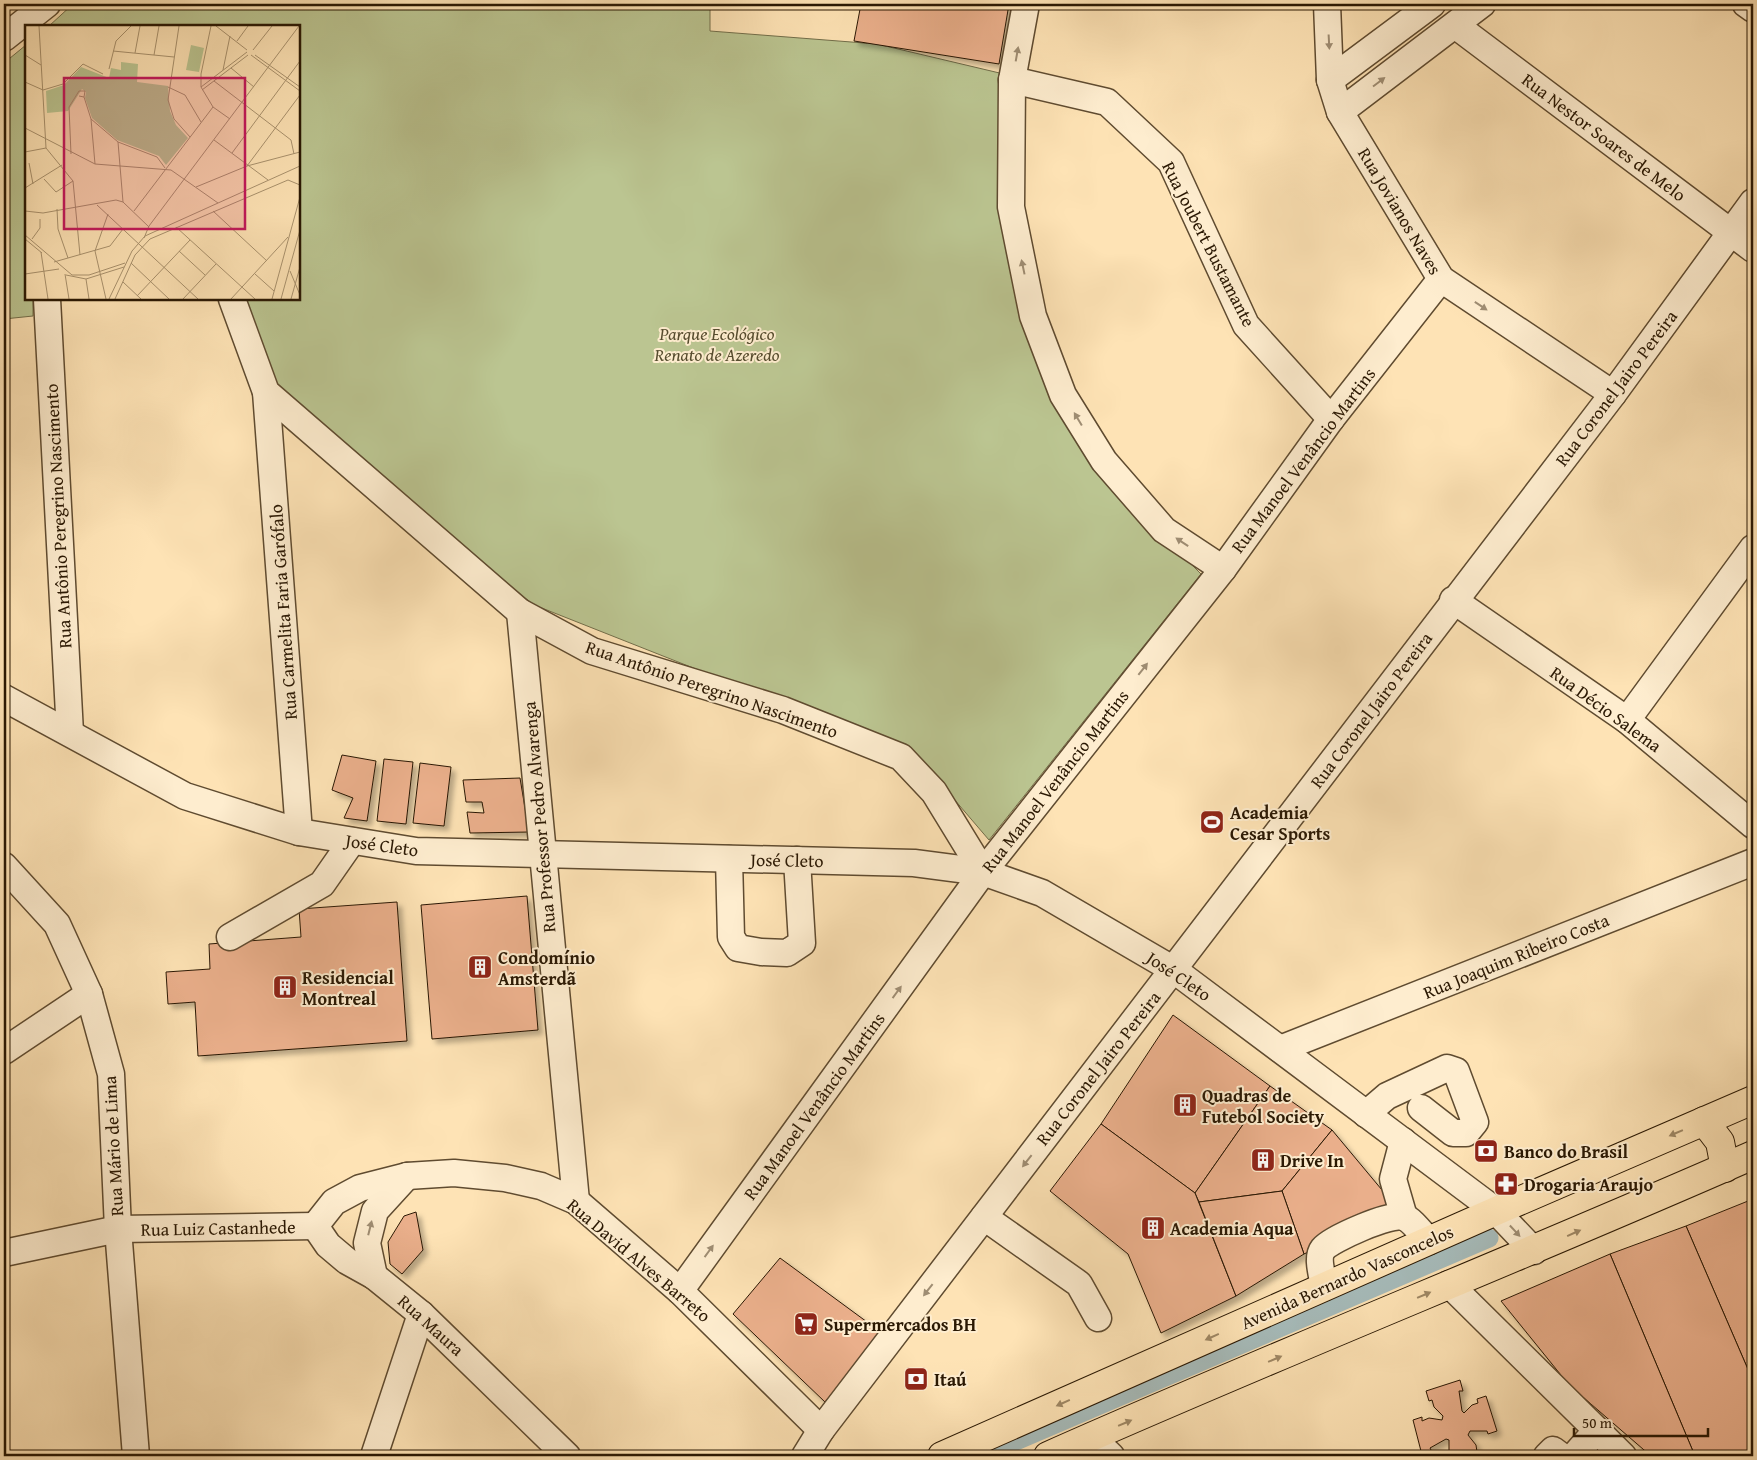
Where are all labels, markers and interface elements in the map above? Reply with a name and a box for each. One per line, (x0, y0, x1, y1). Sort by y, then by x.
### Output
inset map (25, 25, 300, 300)
one-way arrow (1325, 34, 1333, 50)
one-way arrow (1013, 45, 1021, 61)
street label: Rua Nestor Soares de Melo (1516, 66, 1692, 208)
one-way arrow (1372, 77, 1385, 88)
street label: Rua Jovianos Naves (1351, 142, 1449, 280)
street label: Rua Joubert Bustamante (1155, 156, 1263, 332)
one-way arrow (1019, 259, 1027, 275)
one-way arrow (1474, 301, 1488, 311)
street label: Rua Coronel Jairo Pereira (1548, 304, 1684, 472)
park label: Parque Ecológico Renato de Azeredo (653, 320, 780, 368)
street label: Rua Manoel Venâncio Martins (1224, 362, 1382, 558)
street label: Rua Antônio Peregrino Nascimento (38, 383, 78, 649)
one-way arrow (1073, 412, 1082, 425)
street label: Rua Carmelita Faria Garófalo (262, 503, 304, 721)
one-way arrow (1175, 537, 1189, 547)
street label: Rua Coronel Jairo Pereira (1303, 626, 1439, 794)
street label: Rua Antônio Peregrino Nascimento (582, 633, 842, 745)
street label: Rua Décio Salema (1545, 659, 1668, 759)
one-way arrow (1138, 663, 1149, 676)
street label: Rua Manoel Venâncio Martins (975, 684, 1135, 878)
street label: Rua Professor Pedro Alvarenga (515, 700, 563, 934)
place label: Academia Cesar Sports (1230, 799, 1331, 847)
sports icon: Academia Cesar Sports (1199, 809, 1225, 835)
street label: José Cleto (342, 826, 420, 863)
street label: José Cleto (748, 846, 824, 874)
street label: Rua Joaquim Ribeiro Costa (1419, 906, 1613, 1006)
street label: José Cleto (1139, 943, 1217, 1008)
place label: Condomínio Amsterdã (498, 944, 596, 992)
building icon: Condomínio Amsterdã (467, 954, 493, 980)
place label: Residencial Montreal (302, 964, 394, 1012)
building icon: Residencial Montreal (272, 974, 298, 1000)
street label: Rua Coronel Jairo Pereira (1029, 985, 1167, 1151)
one-way arrow (891, 986, 902, 999)
street label: Rua Manoel Venâncio Martins (737, 1007, 891, 1205)
street label: Rua Mário de Lima (96, 1075, 130, 1217)
place label: Quadras de Futebol Society (1202, 1082, 1325, 1130)
building icon: Quadras de Futebol Society (1172, 1092, 1198, 1118)
one-way arrow (1669, 1129, 1683, 1137)
bank icon: Banco do Brasil (1473, 1138, 1499, 1164)
place label: Banco do Brasil (1504, 1138, 1628, 1165)
building icon: Drive In (1250, 1147, 1276, 1173)
place label: Drive In (1280, 1147, 1344, 1174)
one-way arrow (1022, 1154, 1033, 1167)
pharmacy icon: Drogaria Araujo (1493, 1171, 1519, 1197)
place label: Drogaria Araujo (1524, 1171, 1654, 1198)
street label: Rua David Alves Barreto (561, 1192, 717, 1328)
street label: Rua Luiz Castanhede (140, 1213, 296, 1243)
building icon: Academia Aqua (1140, 1215, 1166, 1241)
place label: Academia Aqua (1170, 1215, 1294, 1242)
street label: Avenida Bernardo Vasconcelos (1236, 1218, 1458, 1336)
one-way arrow (367, 1221, 375, 1236)
one-way arrow (1509, 1225, 1521, 1237)
one-way arrow (1567, 1229, 1581, 1237)
one-way arrow (704, 1244, 714, 1258)
one-way arrow (923, 1283, 934, 1296)
street label: Rua Maura (392, 1288, 471, 1363)
one-way arrow (1417, 1290, 1431, 1298)
supermarket icon: Supermercados BH (793, 1311, 819, 1337)
place label: Supermercados BH (824, 1311, 976, 1338)
one-way arrow (1205, 1333, 1219, 1341)
one-way arrow (1268, 1354, 1282, 1362)
bank icon: Itaú (903, 1366, 929, 1392)
place label: Itaú (934, 1366, 967, 1393)
one-way arrow (1056, 1399, 1070, 1407)
scale bar (1574, 1405, 1708, 1437)
text: 50 m (1582, 1412, 1613, 1433)
one-way arrow (1118, 1418, 1132, 1426)

